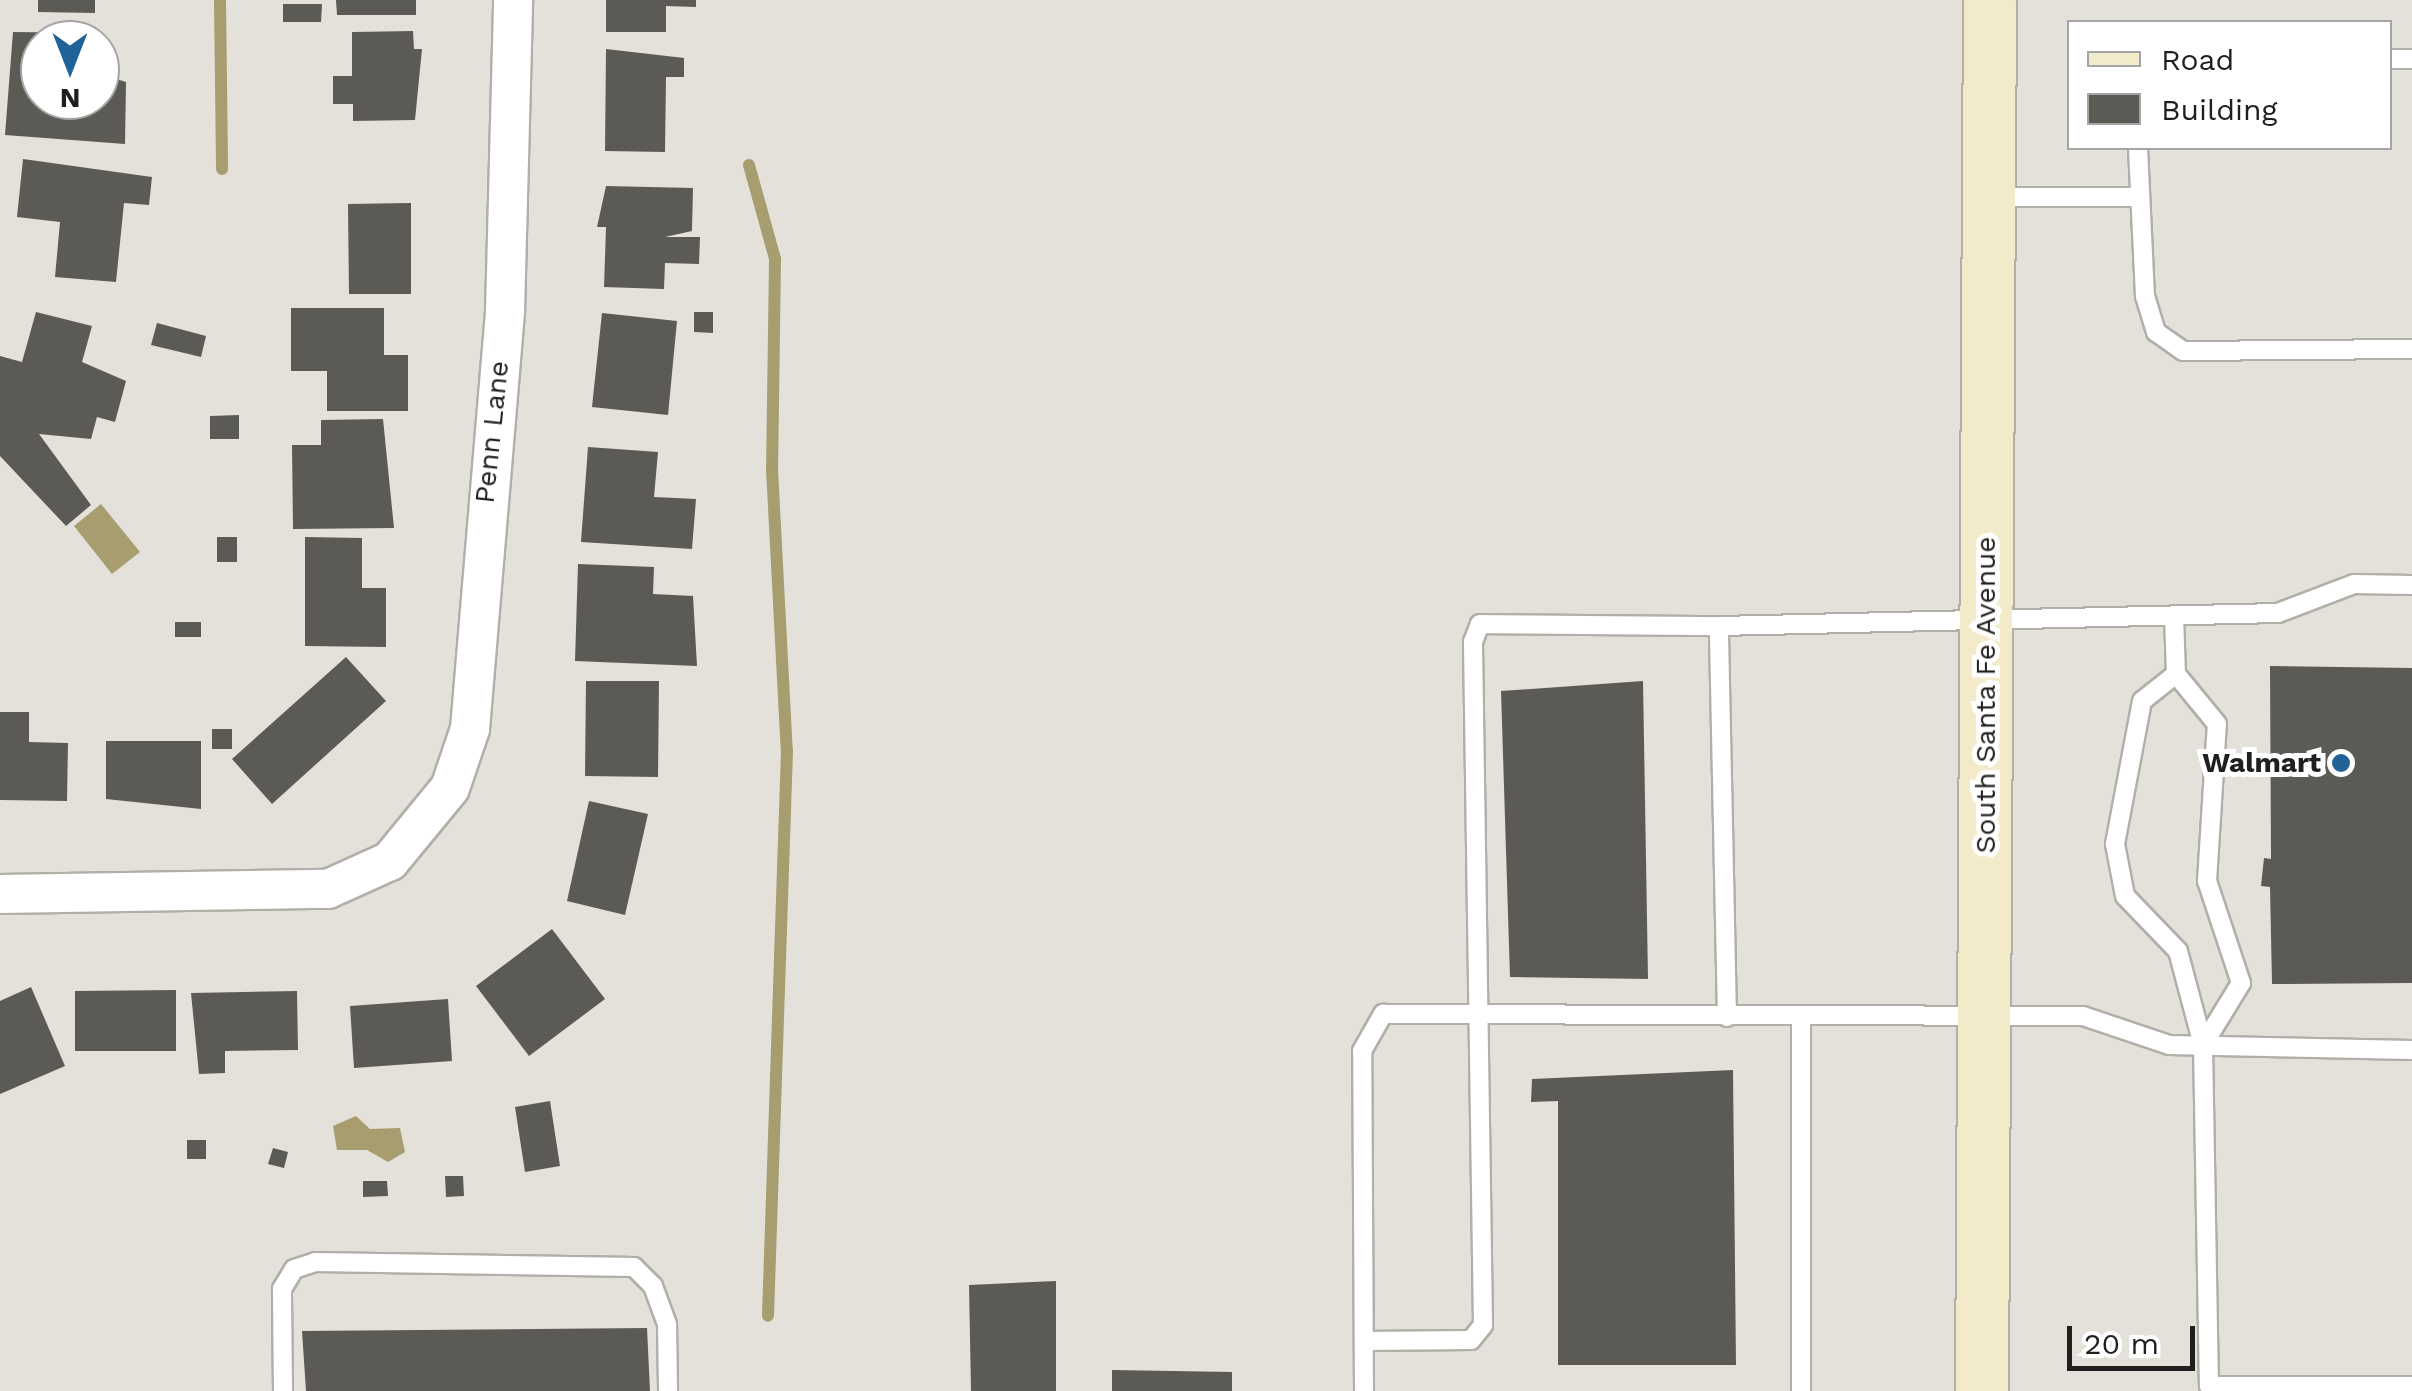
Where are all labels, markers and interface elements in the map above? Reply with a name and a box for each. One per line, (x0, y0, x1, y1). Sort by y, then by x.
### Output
north arrow (20, 20, 120, 120)
legend (2067, 20, 2392, 150)
text: Road (2161, 42, 2234, 77)
text: N (60, 82, 80, 115)
text: Building (2161, 92, 2278, 127)
street label: Penn Lane (468, 359, 516, 505)
street label: South Santa Fe Avenue (1969, 536, 2003, 854)
place label: Walmart (2202, 746, 2321, 780)
marker: Walmart (2330, 752, 2352, 774)
scale bar (2072, 1306, 2200, 1368)
text: 20 m (2084, 1326, 2159, 1361)

